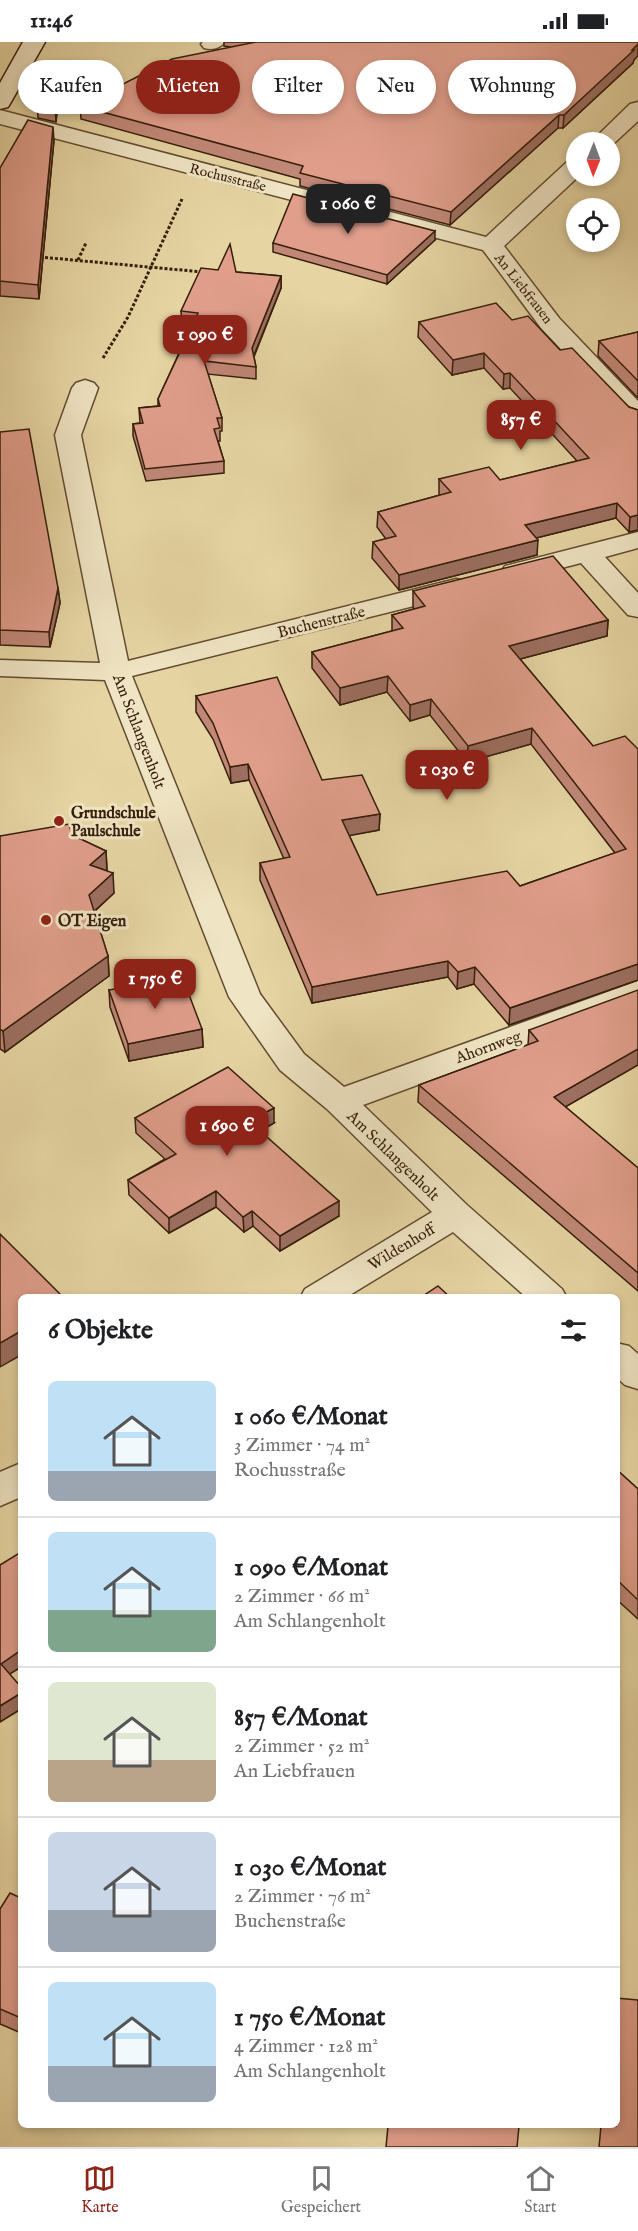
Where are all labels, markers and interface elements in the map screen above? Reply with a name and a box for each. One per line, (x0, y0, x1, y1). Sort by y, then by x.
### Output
text: 11:46 (30, 7, 72, 35)
chip: Kaufen (18, 60, 124, 114)
chip: Mieten (136, 60, 240, 114)
chip: Filter (252, 60, 344, 114)
chip: Neu (356, 60, 436, 114)
chip: Wohnung (448, 60, 576, 114)
north arrow (566, 132, 620, 186)
map controls (566, 132, 620, 252)
street label: Rochusstraße (188, 160, 268, 196)
pin: 1 060 € (293, 184, 403, 235)
text: 1 060 € (320, 191, 376, 216)
button: locate (566, 198, 620, 252)
street label: An Liebfrauen (489, 249, 557, 328)
pin: 1 090 € (150, 315, 260, 366)
text: 1 090 € (177, 322, 233, 347)
pin: 857 € (479, 400, 563, 451)
text: 857 € (501, 407, 541, 432)
street label: Buchenstraße (276, 602, 367, 643)
street label: Am Schlangenholt (107, 670, 169, 792)
pin: 1 030 € (392, 750, 502, 801)
text: 1 030 € (419, 757, 475, 782)
place label: Grundschule Paulschule (71, 804, 156, 842)
marker: Grundschule Paulschule (52, 814, 66, 828)
place label: OT Eigen (58, 912, 127, 932)
marker: OT Eigen (39, 913, 53, 927)
pin: 1 750 € (100, 959, 210, 1010)
text: 1 750 € (128, 966, 182, 991)
street label: Ahornweg (452, 1027, 525, 1069)
pin: 1 690 € (172, 1106, 282, 1157)
street label: Am Schlangenholt (341, 1106, 444, 1206)
text: 1 690 € (200, 1113, 254, 1138)
street label: Wildenhoff (365, 1219, 441, 1276)
text: 6 Objekte (48, 1314, 153, 1347)
icon: filters (557, 1314, 590, 1347)
text: 1 060 €/Monat (234, 1400, 388, 1433)
icon: home (96, 1405, 168, 1477)
text: 3 Zimmer · 74 m² (234, 1433, 370, 1458)
text: Rochusstraße (234, 1458, 346, 1483)
text: 1 090 €/Monat (234, 1551, 388, 1584)
icon: home (96, 1556, 168, 1628)
text: 2 Zimmer · 66 m² (234, 1584, 370, 1609)
text: Am Schlangenholt (234, 1609, 386, 1634)
text: 857 €/Monat (234, 1701, 368, 1734)
icon: home (96, 1706, 168, 1778)
text: 2 Zimmer · 52 m² (234, 1734, 370, 1759)
text: An Liebfrauen (234, 1759, 355, 1784)
text: 1 030 €/Monat (234, 1851, 387, 1884)
icon: home (96, 1856, 168, 1928)
text: 2 Zimmer · 76 m² (234, 1884, 371, 1909)
text: Buchenstraße (234, 1909, 346, 1934)
text: 1 750 €/Monat (234, 2001, 386, 2034)
icon: home (96, 2006, 168, 2078)
text: 4 Zimmer · 128 m² (234, 2034, 378, 2059)
text: Am Schlangenholt (234, 2059, 386, 2084)
tab: Karte (81, 2162, 119, 2218)
tab: Gespeichert (281, 2162, 361, 2218)
tab: Start (524, 2162, 557, 2218)

